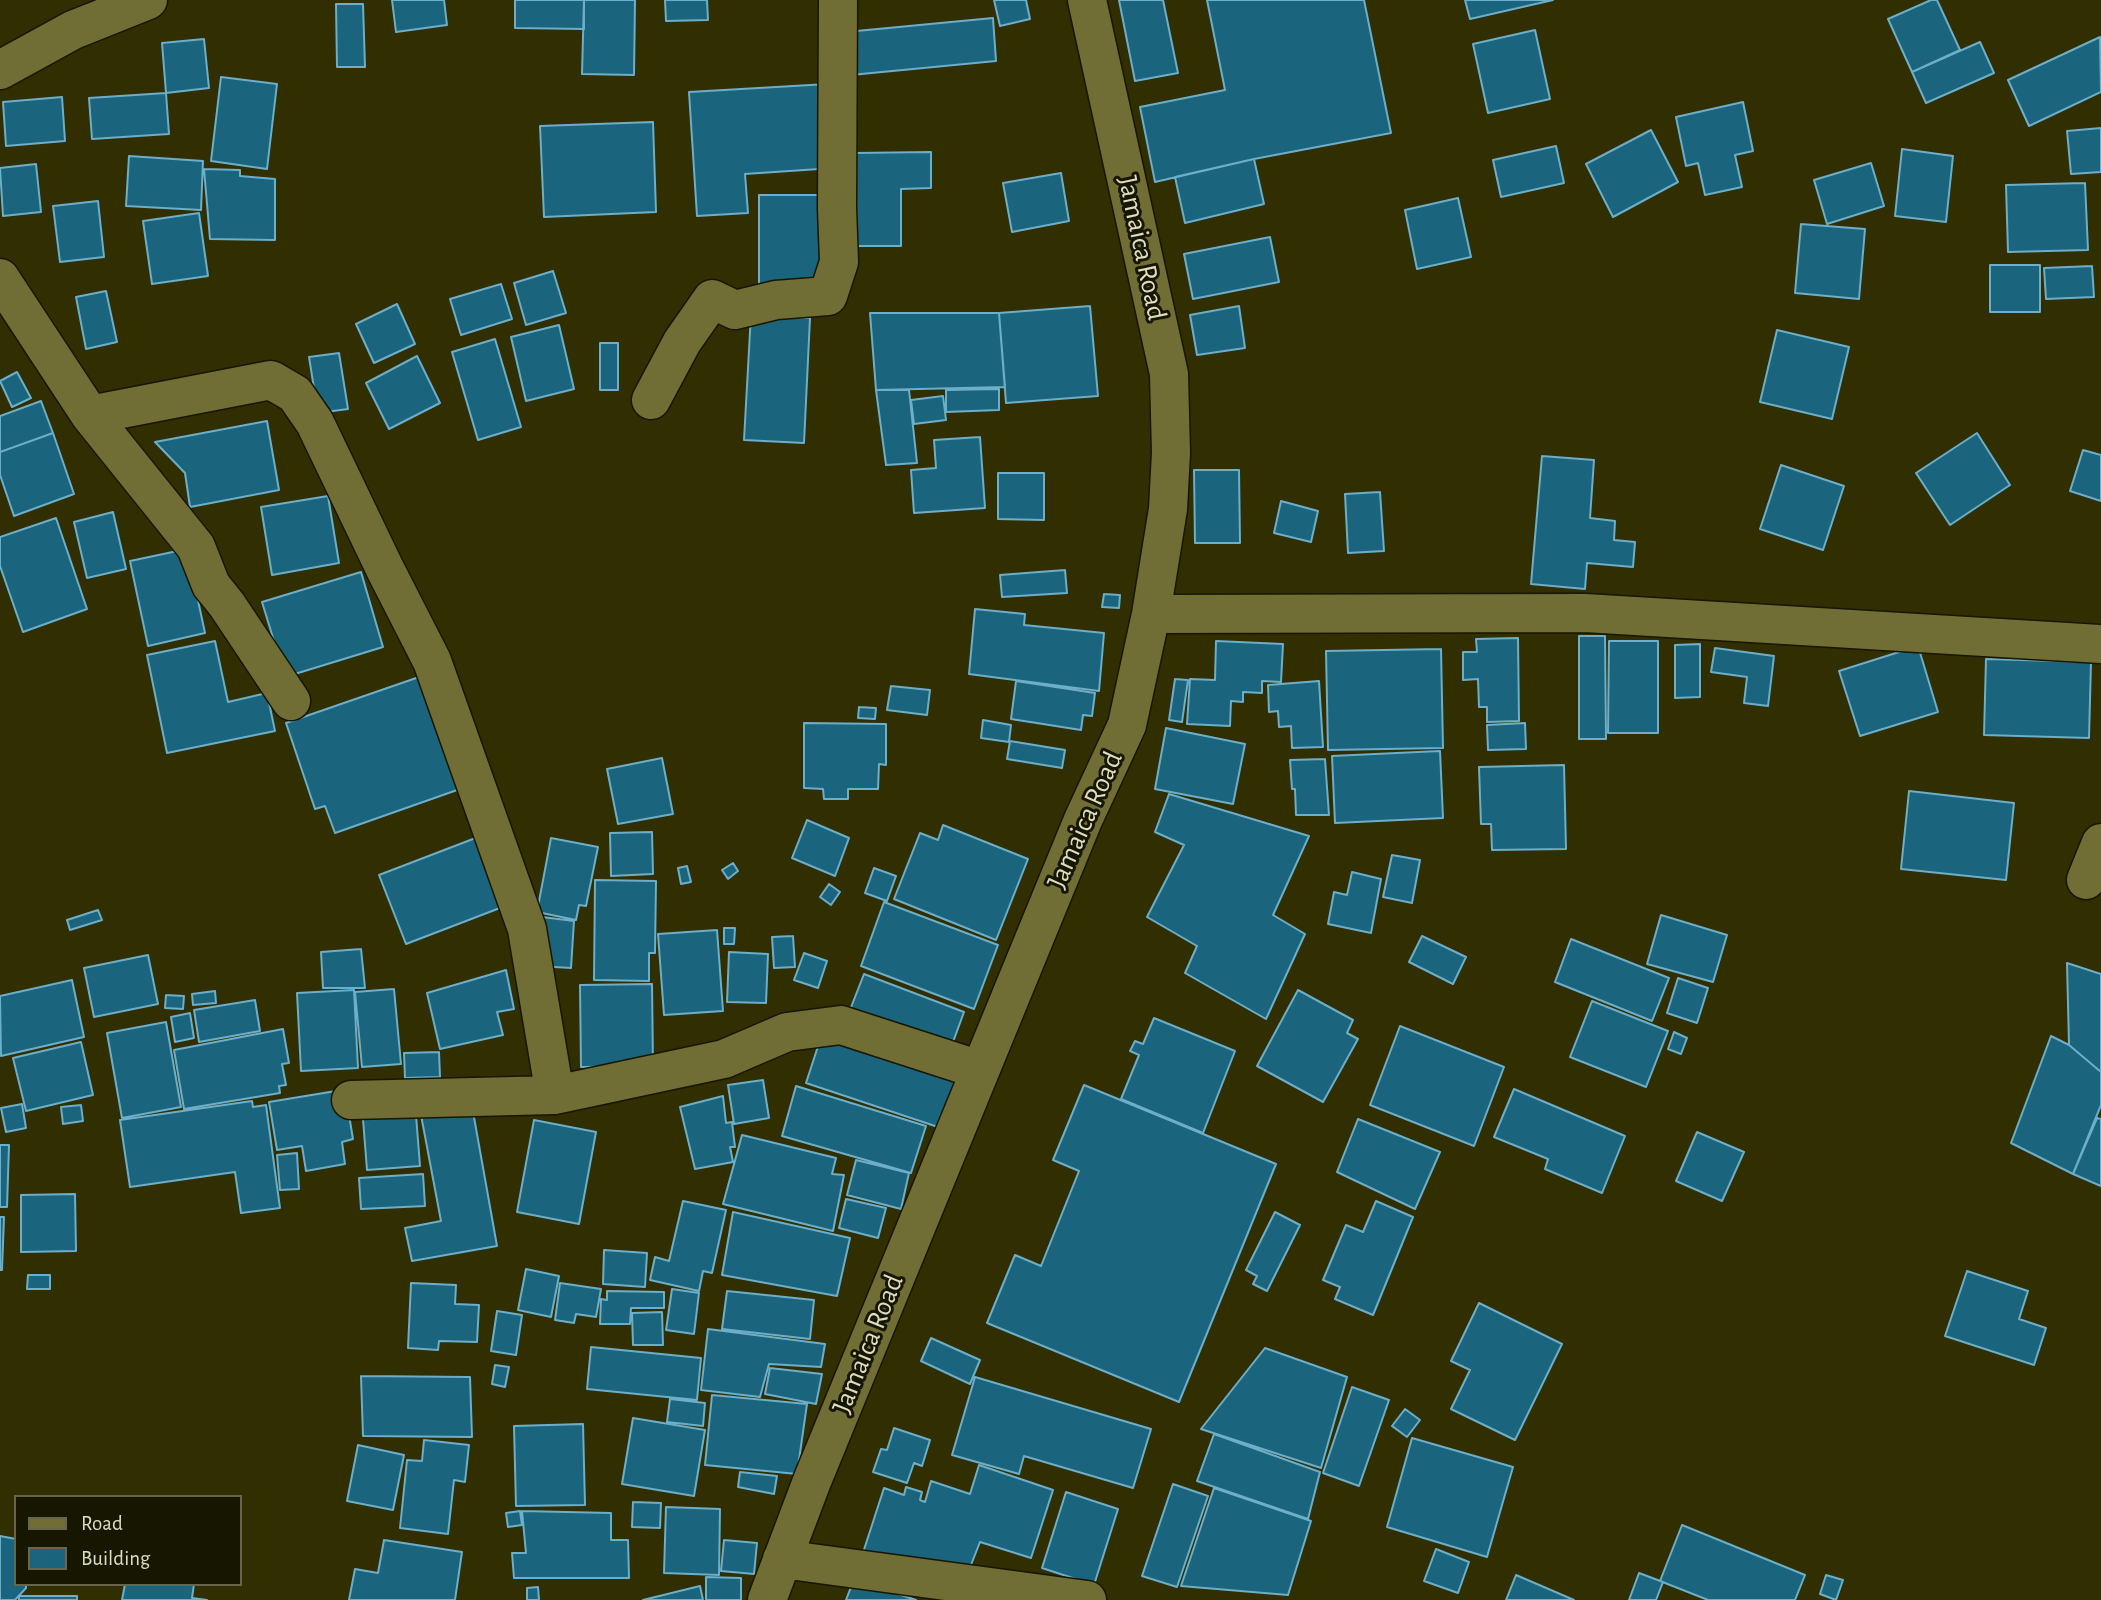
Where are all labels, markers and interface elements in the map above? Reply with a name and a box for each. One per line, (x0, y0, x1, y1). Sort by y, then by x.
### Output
street label: Jamaica Road (1110, 173, 1174, 323)
street label: Jamaica Road (1040, 746, 1130, 894)
street label: Jamaica Road (825, 1270, 911, 1418)
legend (14, 1495, 242, 1586)
text: Road (81, 1513, 123, 1534)
text: Building (81, 1548, 150, 1569)

